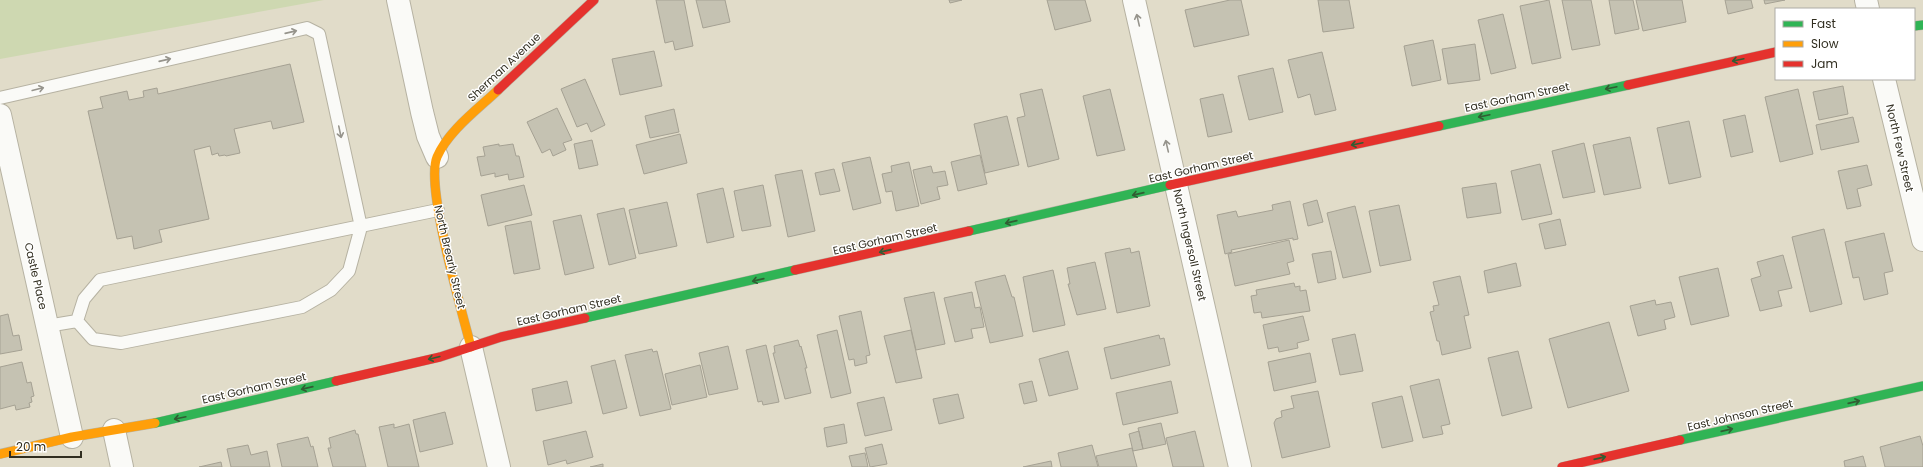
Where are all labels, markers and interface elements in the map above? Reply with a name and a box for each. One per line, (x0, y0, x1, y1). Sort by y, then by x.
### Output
legend (1775, 8, 1915, 80)
one-way arrow (1134, 13, 1142, 26)
text: Fast (1811, 15, 1836, 32)
one-way arrow (285, 27, 298, 35)
street label: Sherman Avenue (464, 29, 544, 105)
text: Slow (1811, 35, 1839, 52)
text: Jam (1811, 55, 1838, 72)
one-way arrow (158, 56, 171, 64)
one-way arrow (1732, 57, 1745, 65)
street label: East Gorham Street (1463, 78, 1571, 116)
one-way arrow (31, 85, 44, 92)
one-way arrow (1605, 85, 1618, 93)
street label: North Few Street (1882, 103, 1918, 193)
one-way arrow (1478, 113, 1491, 121)
one-way arrow (337, 125, 345, 138)
one-way arrow (1163, 140, 1171, 153)
one-way arrow (1351, 141, 1364, 149)
street label: East Gorham Street (1147, 147, 1255, 187)
street label: North Ingersoll Street (1169, 188, 1211, 302)
one-way arrow (1132, 190, 1145, 198)
street label: North Brearly Street (430, 204, 470, 310)
street label: East Gorham Street (831, 219, 939, 259)
one-way arrow (1005, 219, 1018, 227)
street label: Castle Place (21, 241, 51, 311)
one-way arrow (878, 247, 891, 255)
one-way arrow (752, 276, 765, 284)
street label: East Gorham Street (515, 290, 623, 330)
one-way arrow (427, 355, 440, 362)
street label: East Gorham Street (200, 368, 308, 408)
one-way arrow (301, 385, 314, 392)
street label: East Johnson Street (1686, 395, 1794, 435)
one-way arrow (1847, 397, 1860, 405)
one-way arrow (174, 414, 187, 422)
one-way arrow (1720, 426, 1733, 433)
scale bar (10, 433, 81, 459)
text: 20 m (16, 438, 46, 455)
one-way arrow (1593, 454, 1606, 462)

